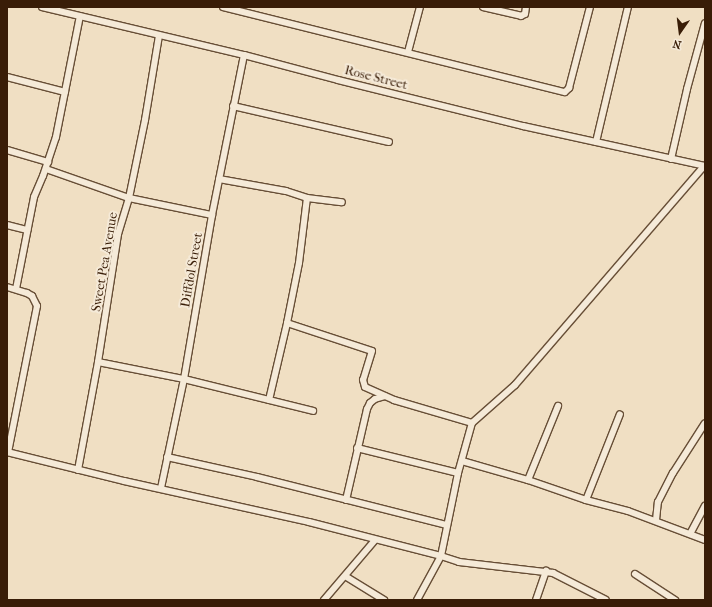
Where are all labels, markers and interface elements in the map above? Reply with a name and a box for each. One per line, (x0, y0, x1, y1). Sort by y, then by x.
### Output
north arrow (660, 12, 700, 52)
text: N (671, 37, 683, 51)
street label: Rose Street (343, 63, 409, 93)
street label: Sweet Pea Avenue (89, 211, 121, 313)
street label: Diffdol Street (178, 231, 206, 309)

